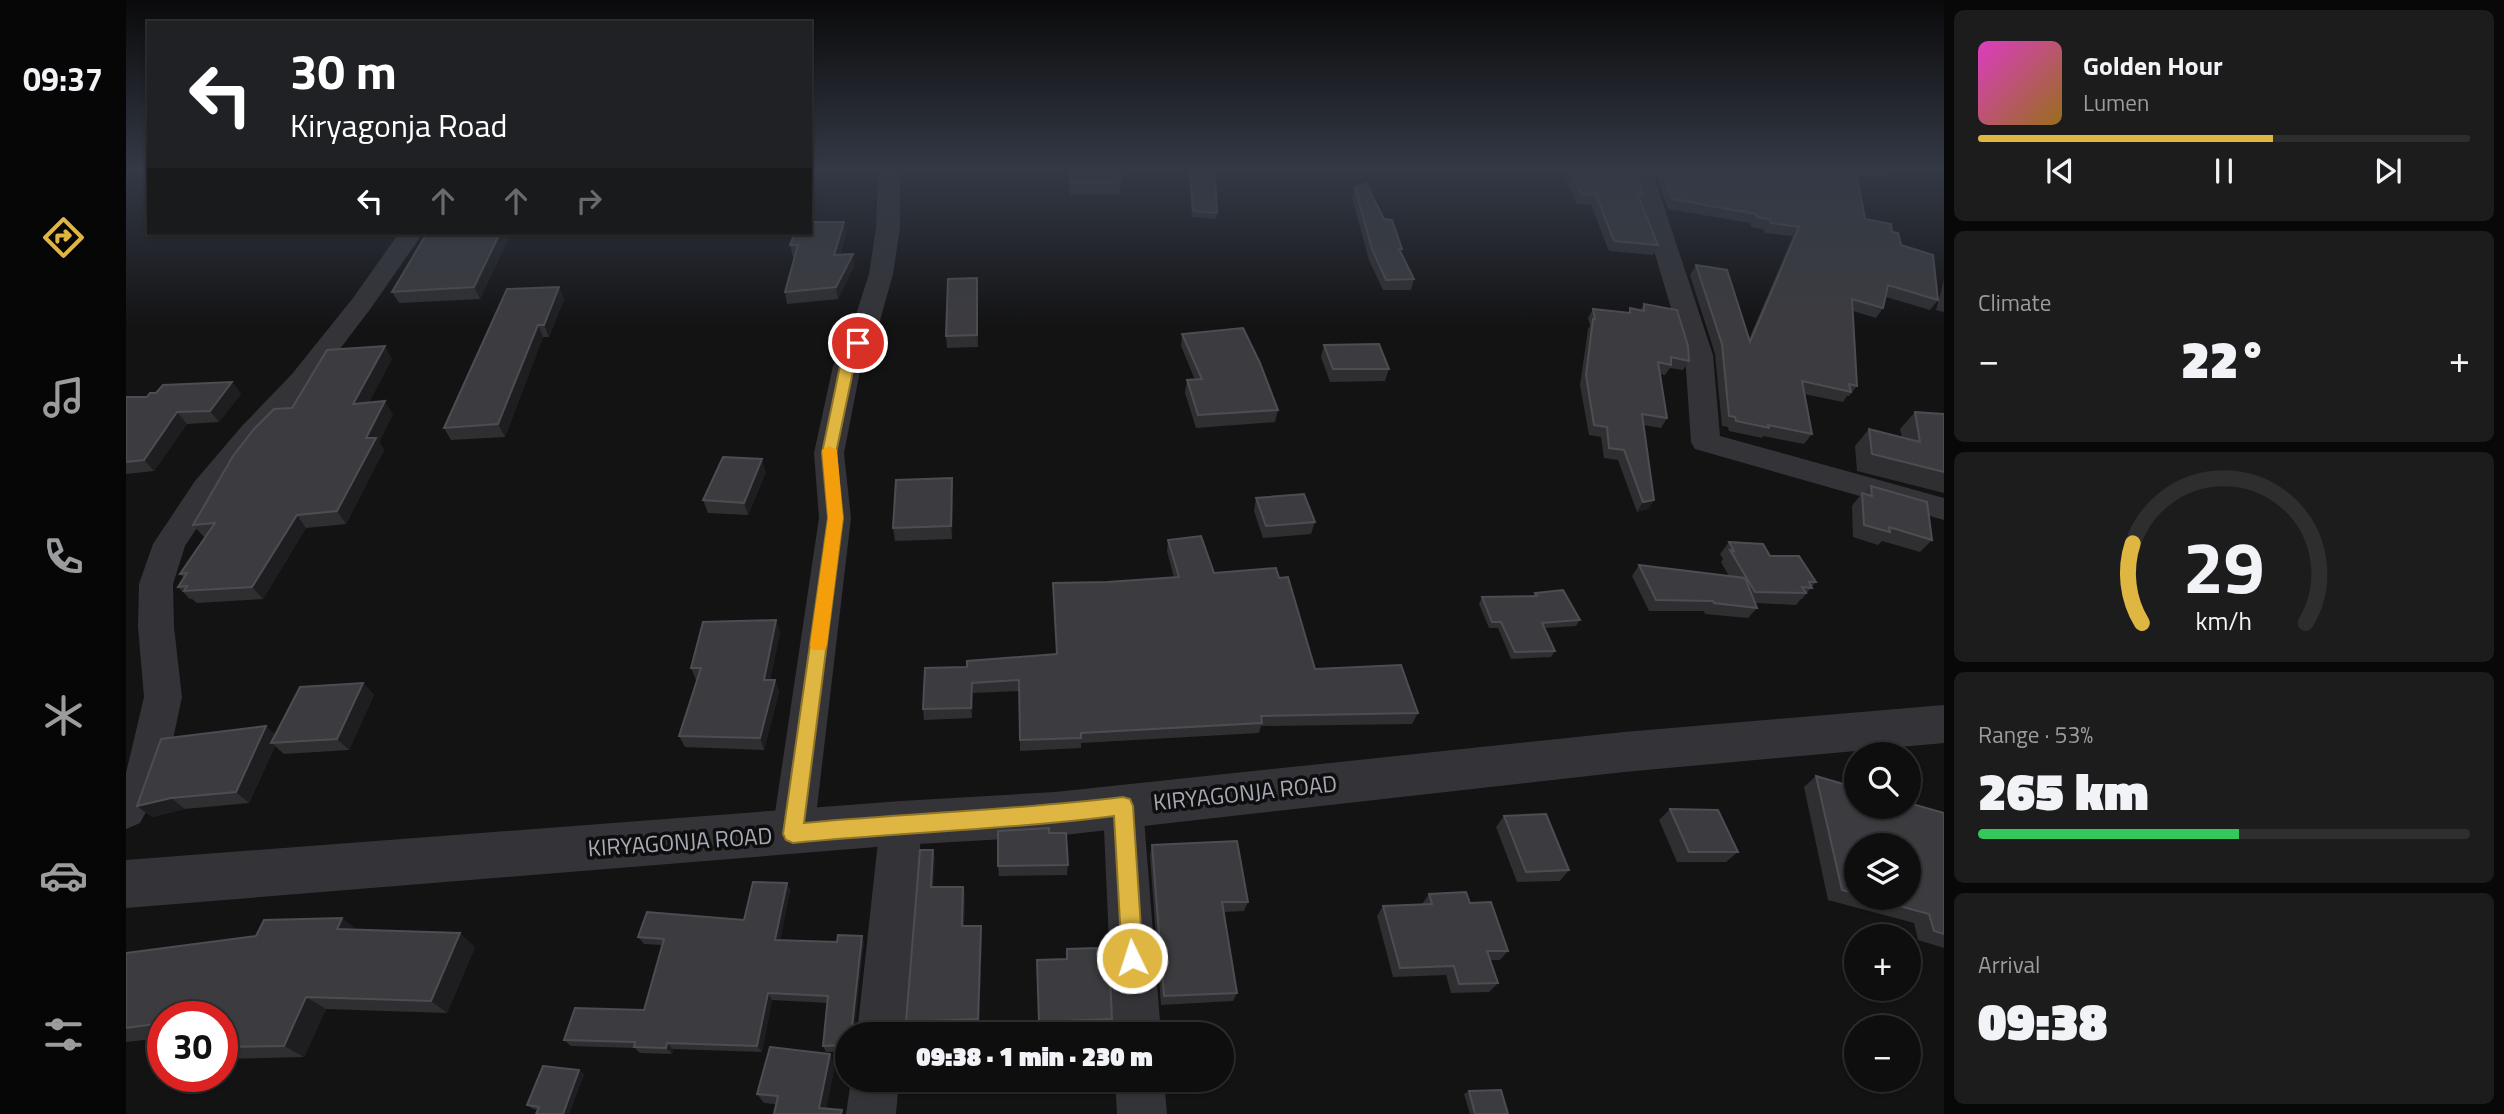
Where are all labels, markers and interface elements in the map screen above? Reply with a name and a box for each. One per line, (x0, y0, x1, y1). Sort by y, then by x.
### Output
text: 30 m (290, 33, 397, 108)
text: Golden Hour (2083, 46, 2223, 85)
icon: left (175, 49, 266, 140)
text: 09:37 (23, 55, 103, 103)
text: Lumen (2083, 85, 2149, 120)
text: Kiryagonja Road (290, 101, 507, 149)
icon: previous (2041, 152, 2079, 190)
icon: pause (2205, 152, 2243, 190)
icon: next (2369, 152, 2407, 190)
icon: left (351, 182, 389, 220)
icon: ahead (424, 182, 462, 220)
icon: ahead (497, 182, 535, 220)
icon: right (570, 182, 608, 220)
icon: directions (39, 213, 88, 262)
text: Climate (1978, 285, 2051, 320)
pin (828, 313, 888, 373)
text: 22° (2181, 319, 2267, 398)
icon: arrive (839, 324, 877, 362)
text: − (1978, 330, 1999, 388)
text: + (2449, 330, 2470, 388)
icon: music (39, 373, 88, 422)
text: 29 (2183, 511, 2265, 621)
icon: phone (39, 532, 88, 581)
text: km/h (2196, 602, 2252, 640)
icon: climate (39, 691, 88, 740)
text: Range · 53% (1978, 717, 2093, 752)
map controls (1844, 742, 1921, 1092)
button: search (1844, 742, 1921, 819)
text: 265 km (1978, 751, 2149, 830)
street label: KIRYAGONJA ROAD (1151, 765, 1339, 820)
street label: KIRYAGONJA ROAD (587, 818, 773, 865)
button: layers (1844, 833, 1921, 910)
icon: car (39, 851, 88, 900)
position arrow (1095, 921, 1169, 995)
button: + (1844, 924, 1921, 1001)
text: Arrival (1978, 947, 2040, 982)
text: 09:38 (1978, 981, 2107, 1060)
speed limit sign: 30 (147, 1001, 238, 1092)
icon: filters (39, 1010, 88, 1059)
button: − (1844, 1015, 1921, 1092)
text: 09:38 · 1 min · 230 m (916, 1037, 1153, 1076)

